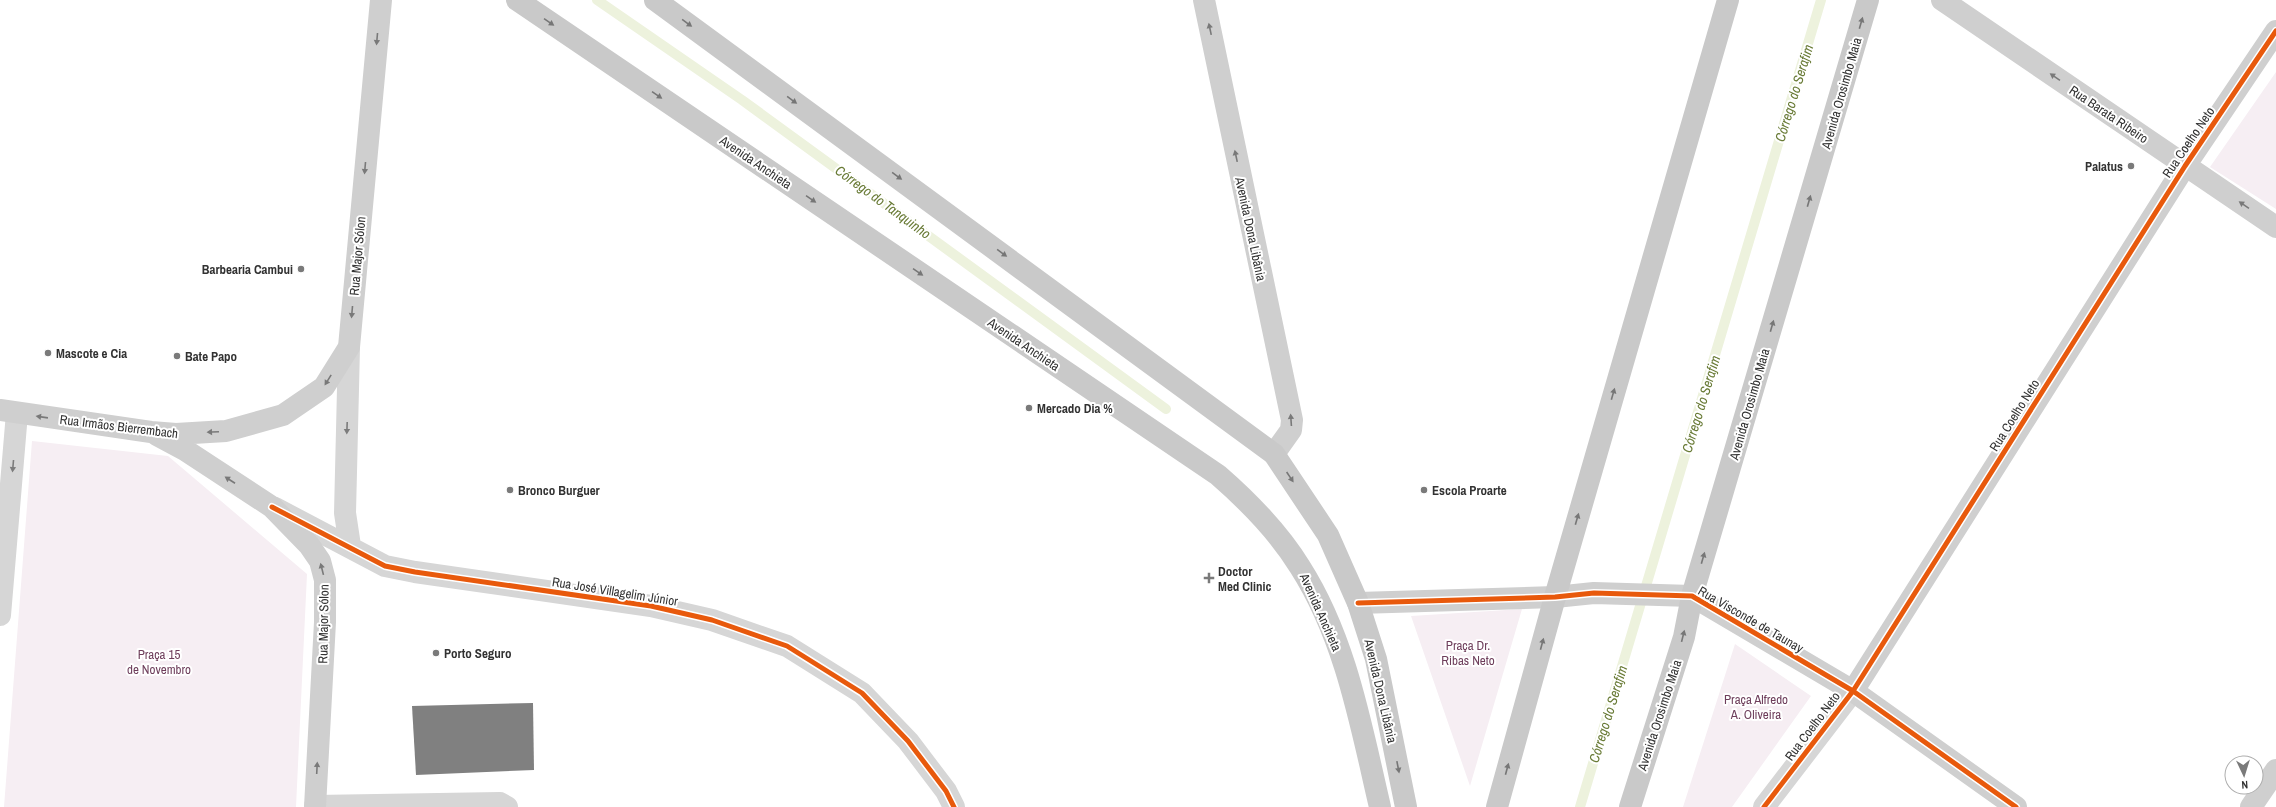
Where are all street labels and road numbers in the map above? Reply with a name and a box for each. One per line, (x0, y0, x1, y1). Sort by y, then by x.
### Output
street label: Avenida Orosimbo Maia (1817, 35, 1866, 152)
street label: Rua Barata Ribeiro (2066, 82, 2152, 147)
street label: Rua Coelho Neto (2159, 104, 2218, 181)
street label: Avenida Anchieta (716, 131, 795, 193)
street label: Avenida Dona Libânia (1231, 175, 1270, 283)
street label: Rua Major Sólon (346, 216, 369, 296)
street label: Avenida Anchieta (984, 313, 1063, 375)
street label: Avenida Orosimbo Maia (1725, 346, 1774, 463)
street label: Rua Coelho Neto (1986, 376, 2043, 454)
street label: Rua Irmãos Bierrembach (59, 411, 179, 442)
street label: Avenida Anchieta (1295, 570, 1345, 654)
street label: Rua José Villagelim Júnior (551, 573, 680, 610)
street label: Rua Visconde de Taunay (1695, 582, 1807, 657)
street label: Rua Major Sólon (314, 584, 333, 664)
street label: Avenida Dona Libânia (1360, 637, 1401, 745)
street label: Avenida Orosimbo Maia (1633, 658, 1685, 774)
street label: Rua Coelho Neto (1781, 688, 1844, 764)

